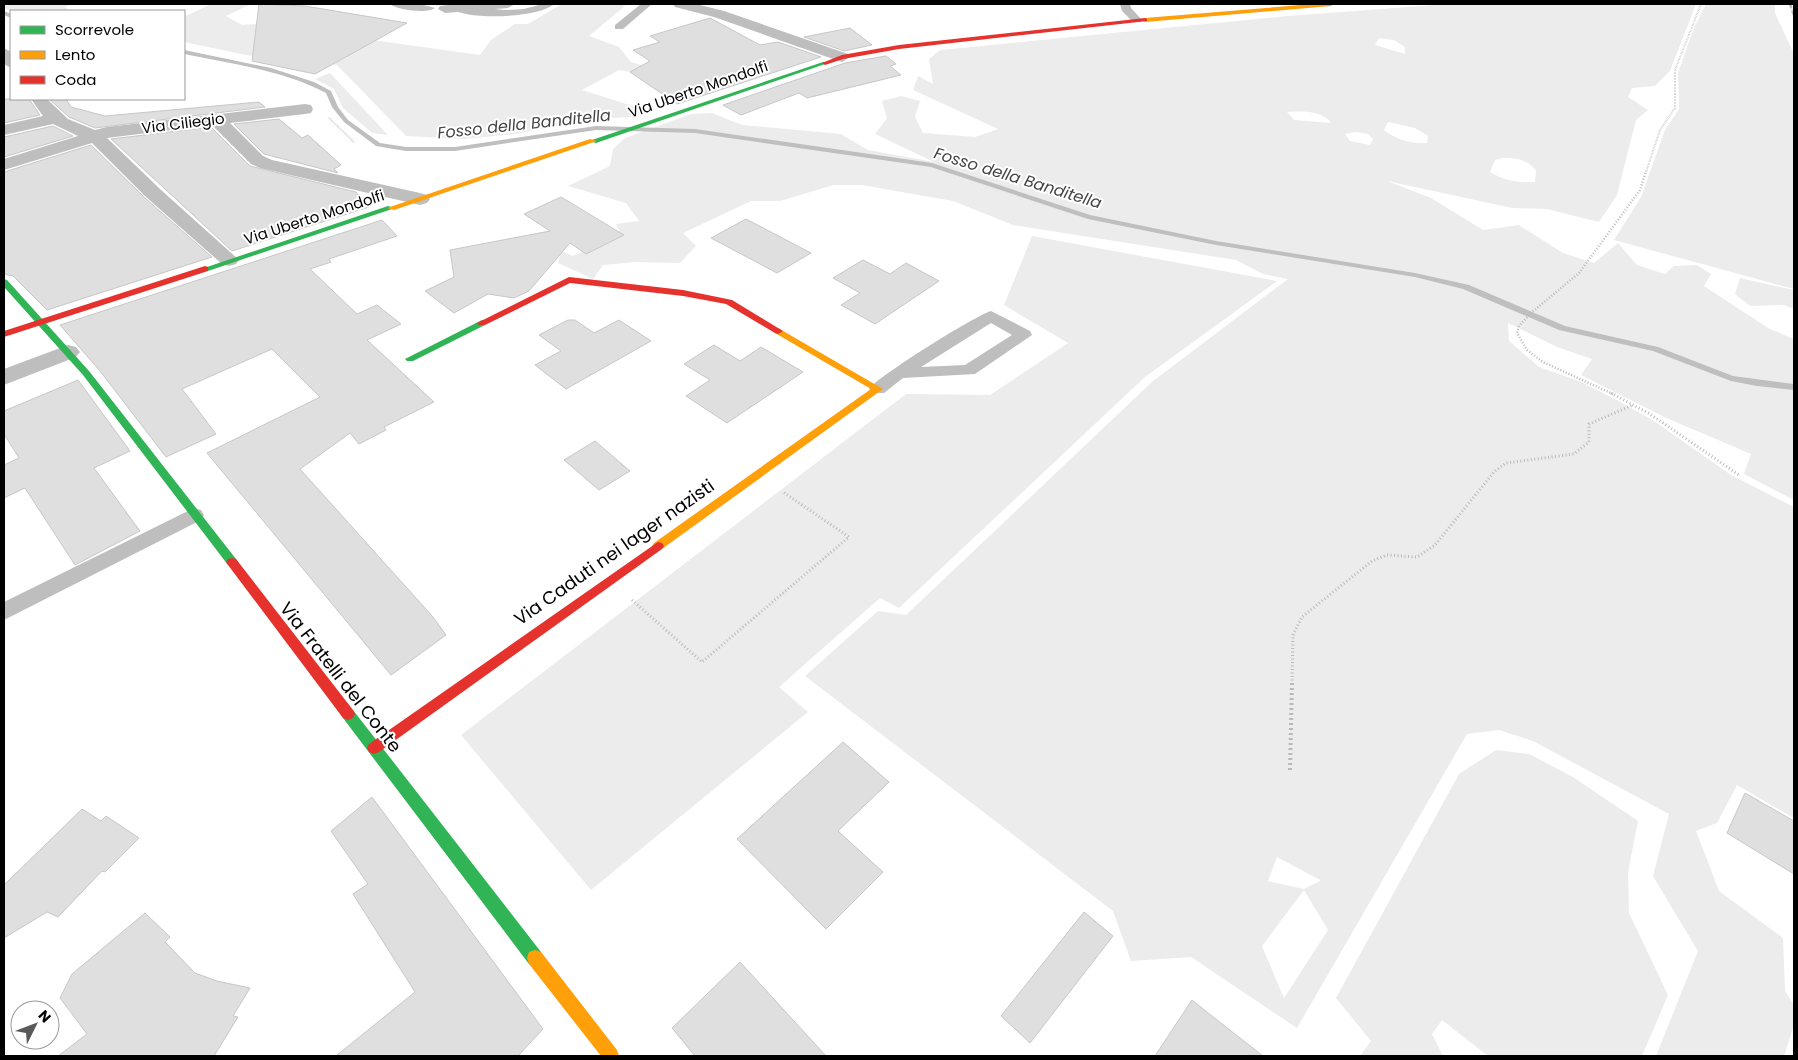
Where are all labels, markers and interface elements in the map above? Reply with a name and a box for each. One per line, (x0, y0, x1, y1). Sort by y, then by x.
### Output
legend (10, 10, 185, 100)
text: Scorrevole (55, 19, 134, 40)
text: Lento (55, 44, 95, 65)
street label: Via Uberto Mondolfi (625, 55, 771, 123)
text: Coda (55, 69, 96, 90)
water label: Fosso della Banditella (436, 103, 612, 145)
street label: Via Ciliegio (140, 107, 226, 139)
water label: Fosso della Banditella (931, 142, 1105, 215)
street label: Via Uberto Mondolfi (241, 184, 387, 250)
street label: Via Caduti nei lager nazisti (509, 473, 719, 631)
street label: Via Fratelli del Conte (274, 597, 408, 757)
north arrow (10, 1000, 60, 1050)
text: N (34, 1006, 56, 1027)

